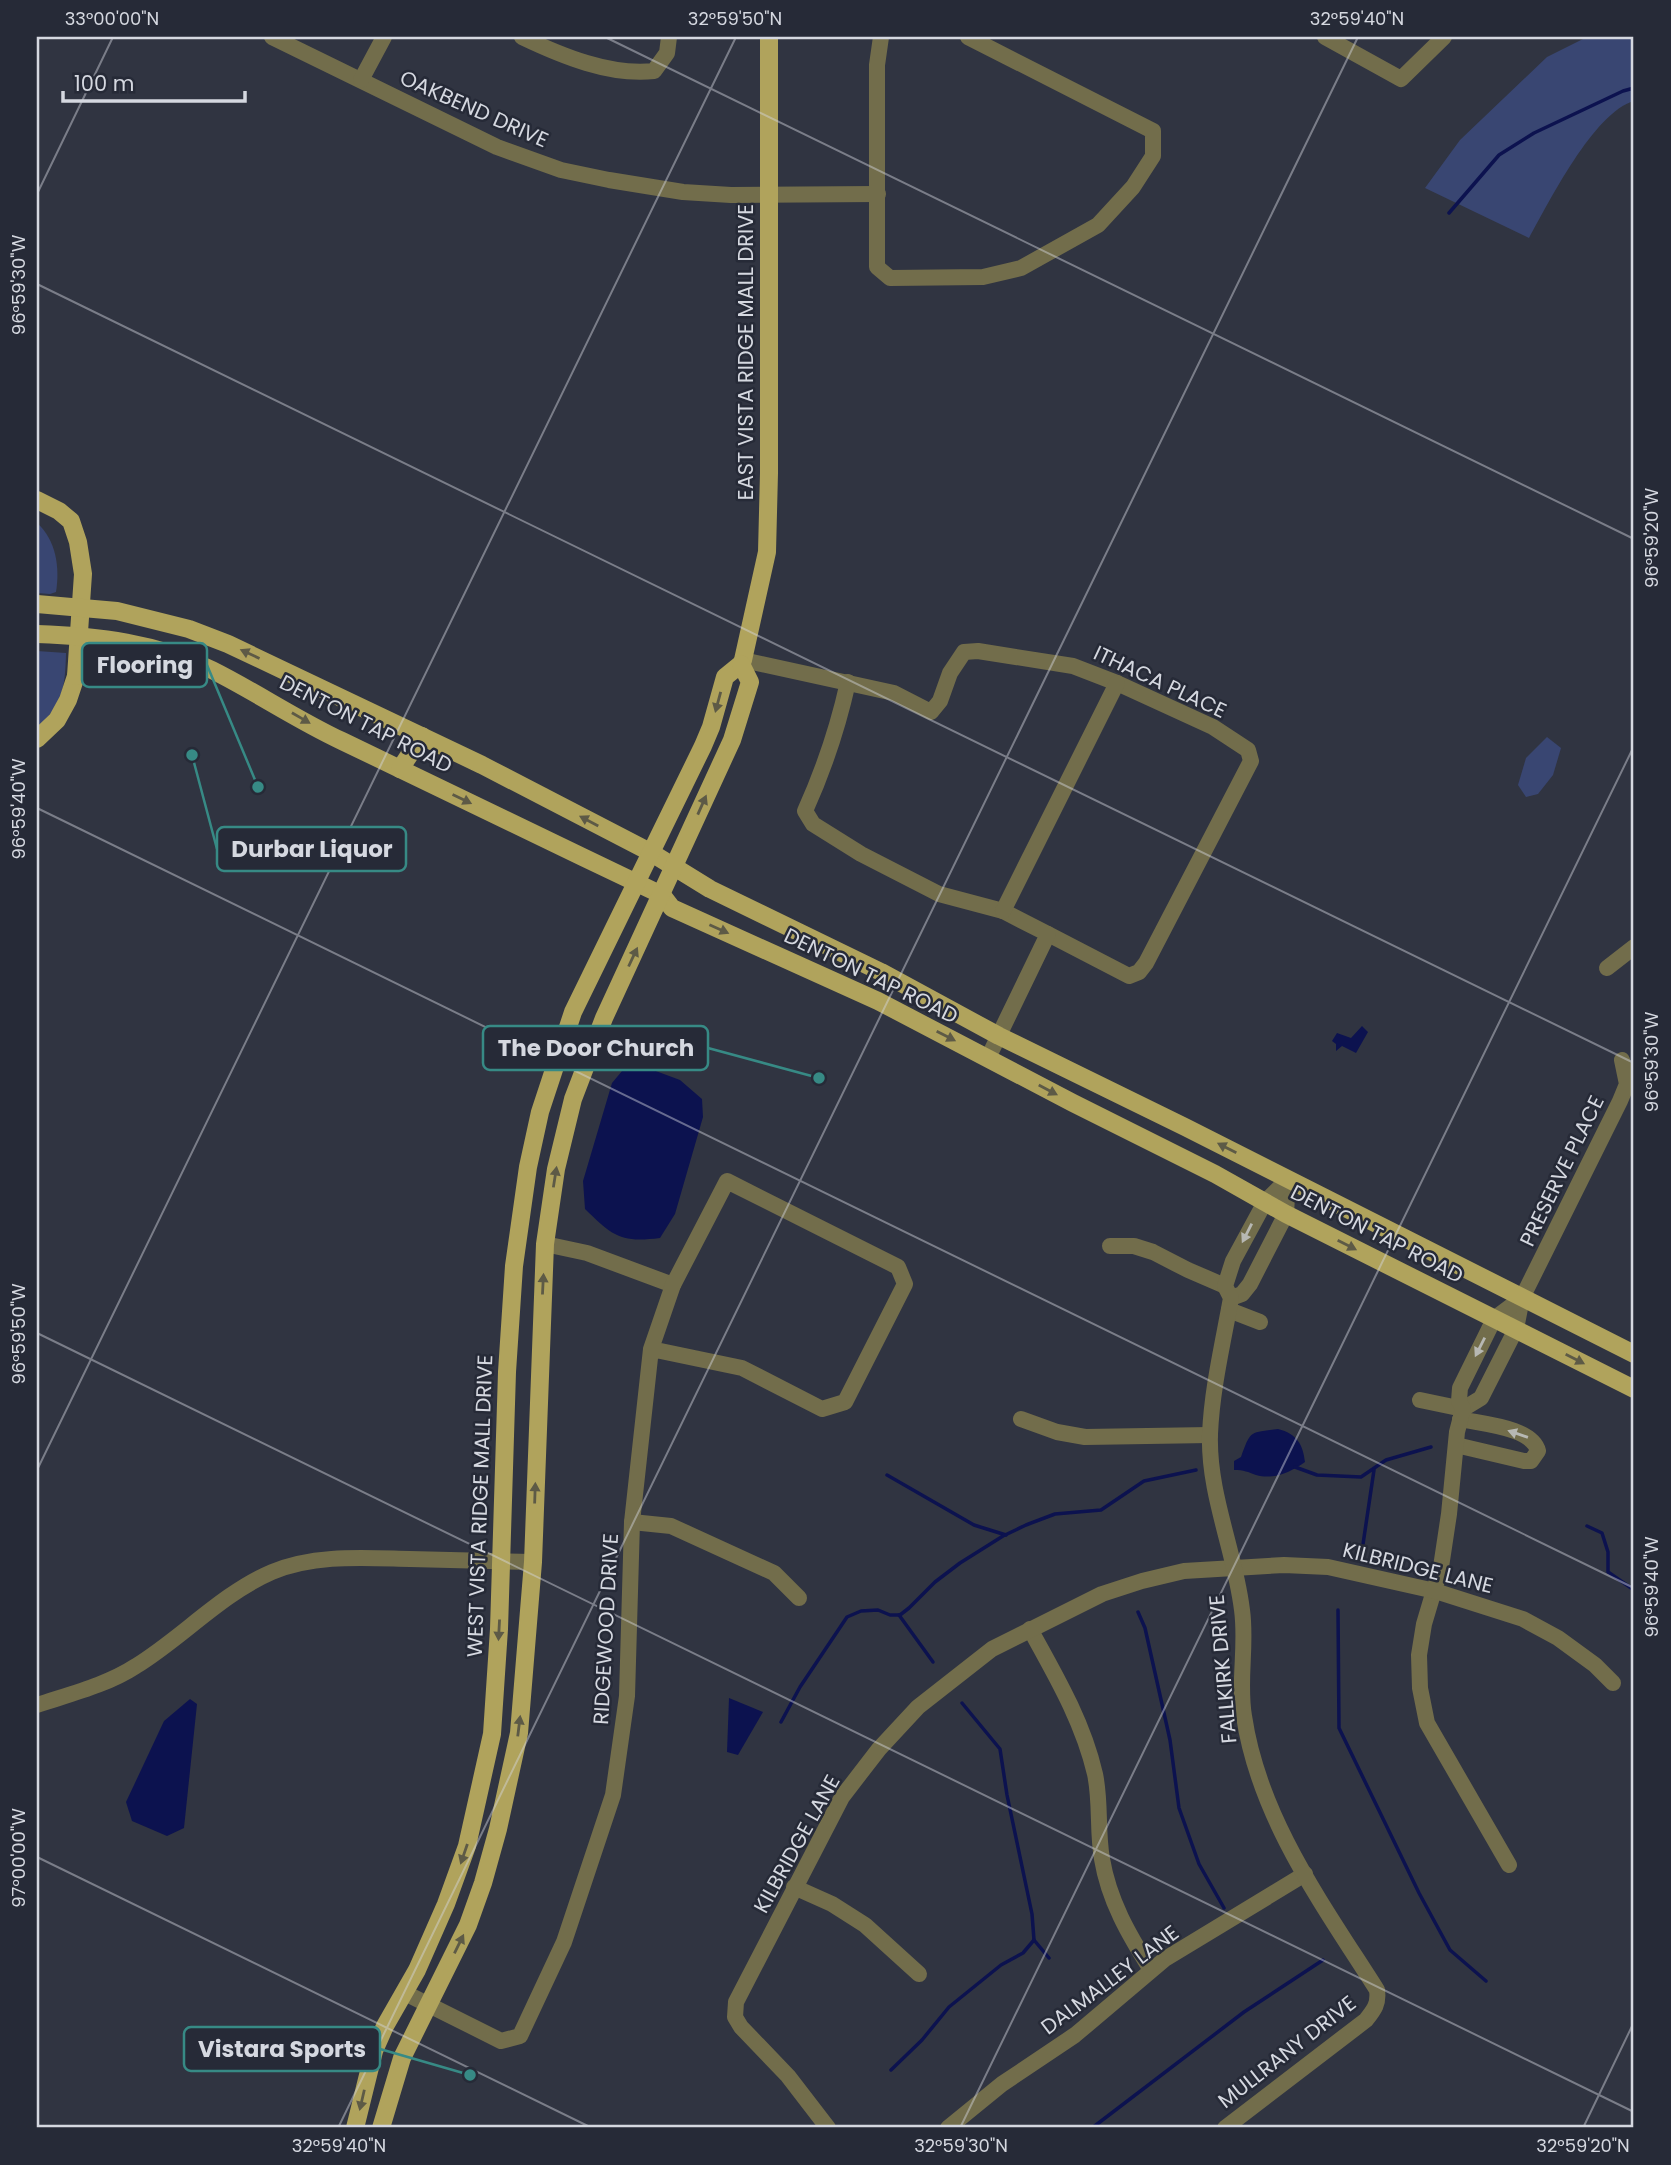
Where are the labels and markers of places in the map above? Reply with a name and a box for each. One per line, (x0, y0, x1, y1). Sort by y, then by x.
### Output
callout: Flooring (82, 643, 207, 687)
callout: Durbar Liquor (217, 827, 406, 871)
callout: The Door Church (483, 1026, 708, 1070)
callout: Vistara Sports (184, 2027, 380, 2071)

